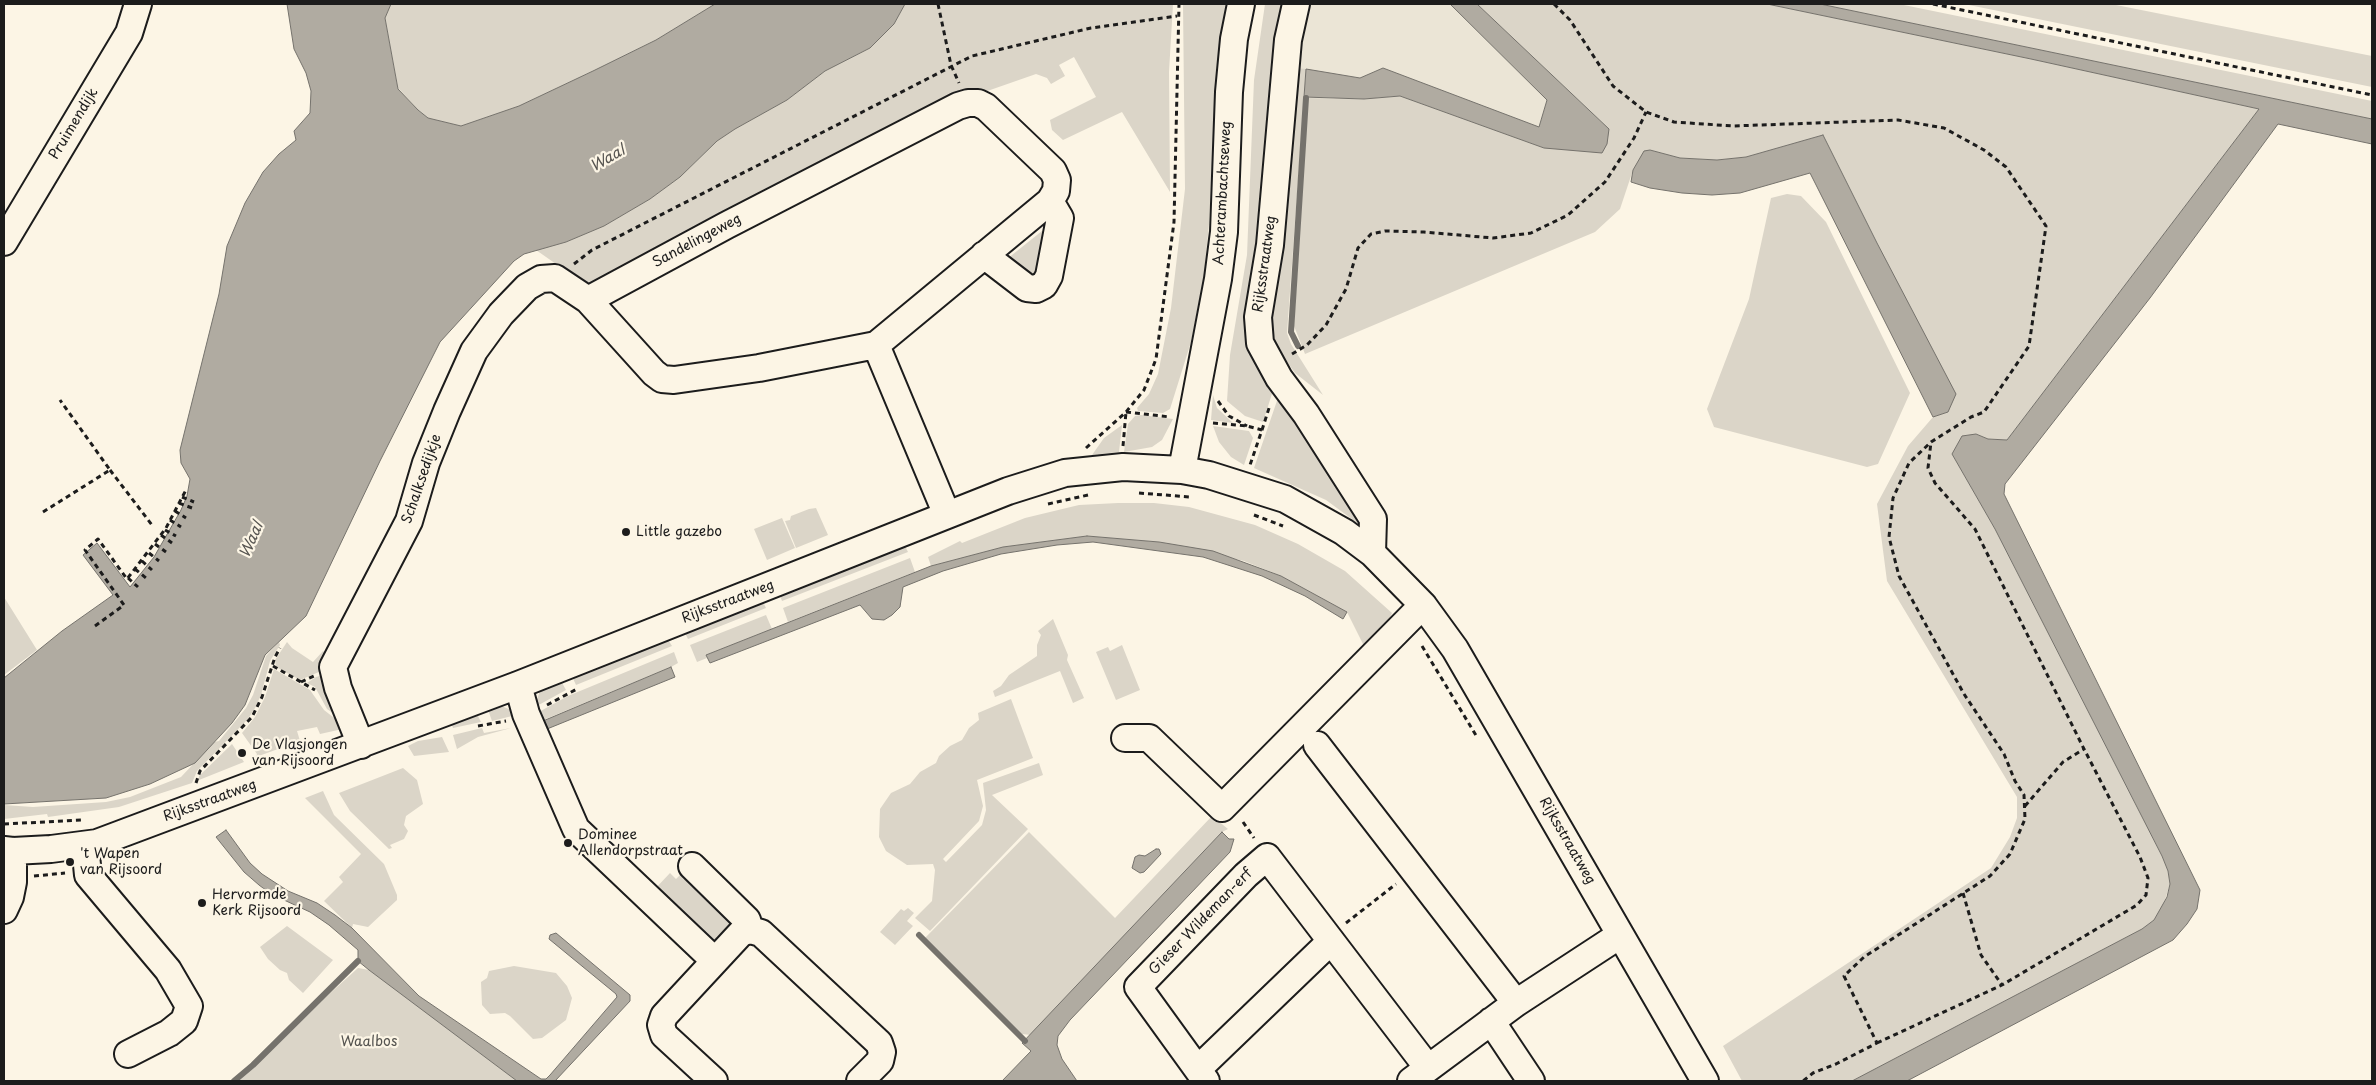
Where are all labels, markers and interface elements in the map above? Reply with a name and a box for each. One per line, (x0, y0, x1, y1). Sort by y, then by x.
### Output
street label: Pruimendijk (46, 85, 102, 163)
street label: Achterambachtseweg (1211, 121, 1235, 265)
water label: Waal (587, 142, 629, 176)
street label: Sandelingeweg (650, 210, 744, 272)
street label: Rijksstraatweg (1250, 214, 1280, 314)
street label: Schalksedijkje (399, 432, 445, 526)
water label: Waal (236, 519, 268, 561)
place label: Little gazebo (636, 524, 722, 540)
marker: Little gazebo (620, 526, 632, 538)
street label: Rijksstraatweg (679, 577, 777, 627)
place label: De Vlasjongen van Rijsoord (252, 737, 347, 770)
marker: De Vlasjongen van Rijsoord (236, 747, 248, 759)
street label: Rijksstraatweg (161, 776, 259, 826)
street label: Rijksstraatweg (1535, 794, 1599, 888)
place label: Dominee Allendorpstraat (578, 827, 683, 860)
marker: Dominee Allendorpstraat (562, 837, 574, 849)
place label: 't Wapen van Rijsoord (80, 846, 162, 879)
marker: 't Wapen van Rijsoord (64, 856, 76, 868)
street label: Gieser Wildeman-erf (1146, 865, 1256, 979)
place label: Hervormde Kerk Rijsoord (212, 887, 301, 920)
marker: Hervormde Kerk Rijsoord (196, 897, 208, 909)
park label: Waalbos (341, 1034, 397, 1050)

